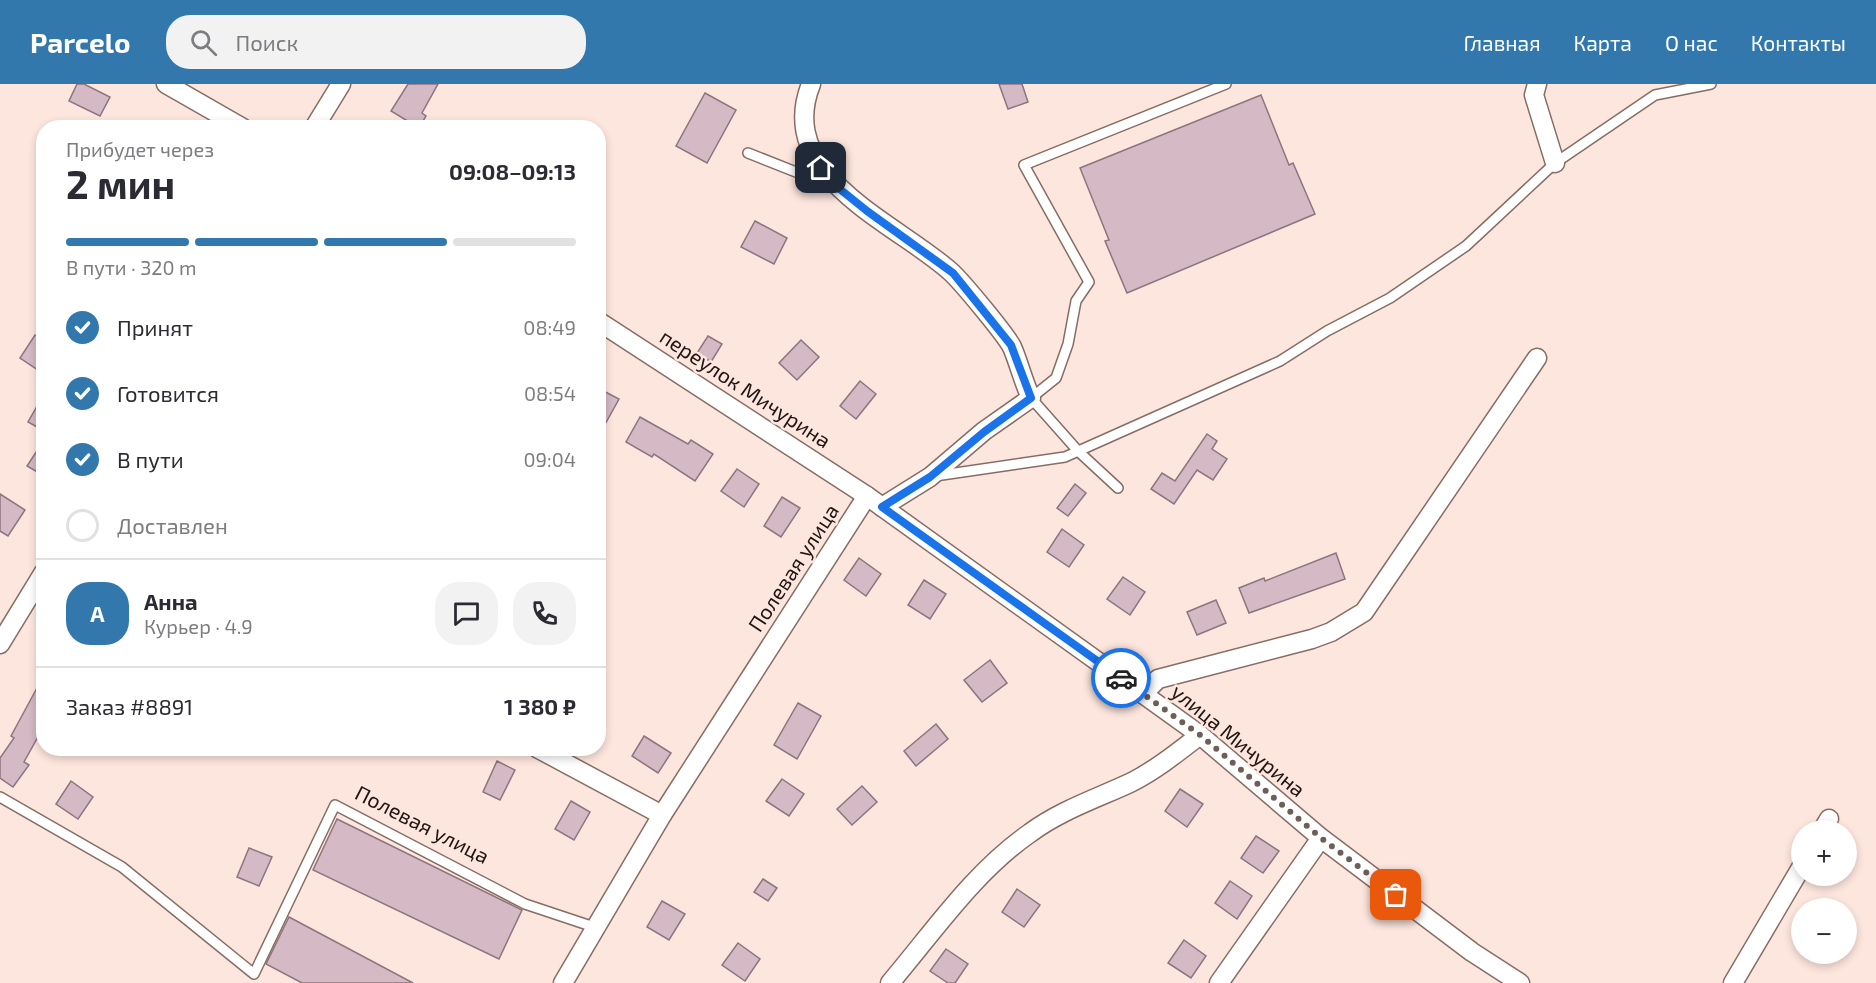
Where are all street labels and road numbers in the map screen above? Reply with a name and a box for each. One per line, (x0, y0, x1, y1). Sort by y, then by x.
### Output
street label: переулок Мичурина (655, 323, 836, 453)
street label: Полевая улица (742, 499, 844, 636)
street label: улица Мичурина (1166, 678, 1311, 802)
street label: Полевая улица (351, 779, 494, 869)

